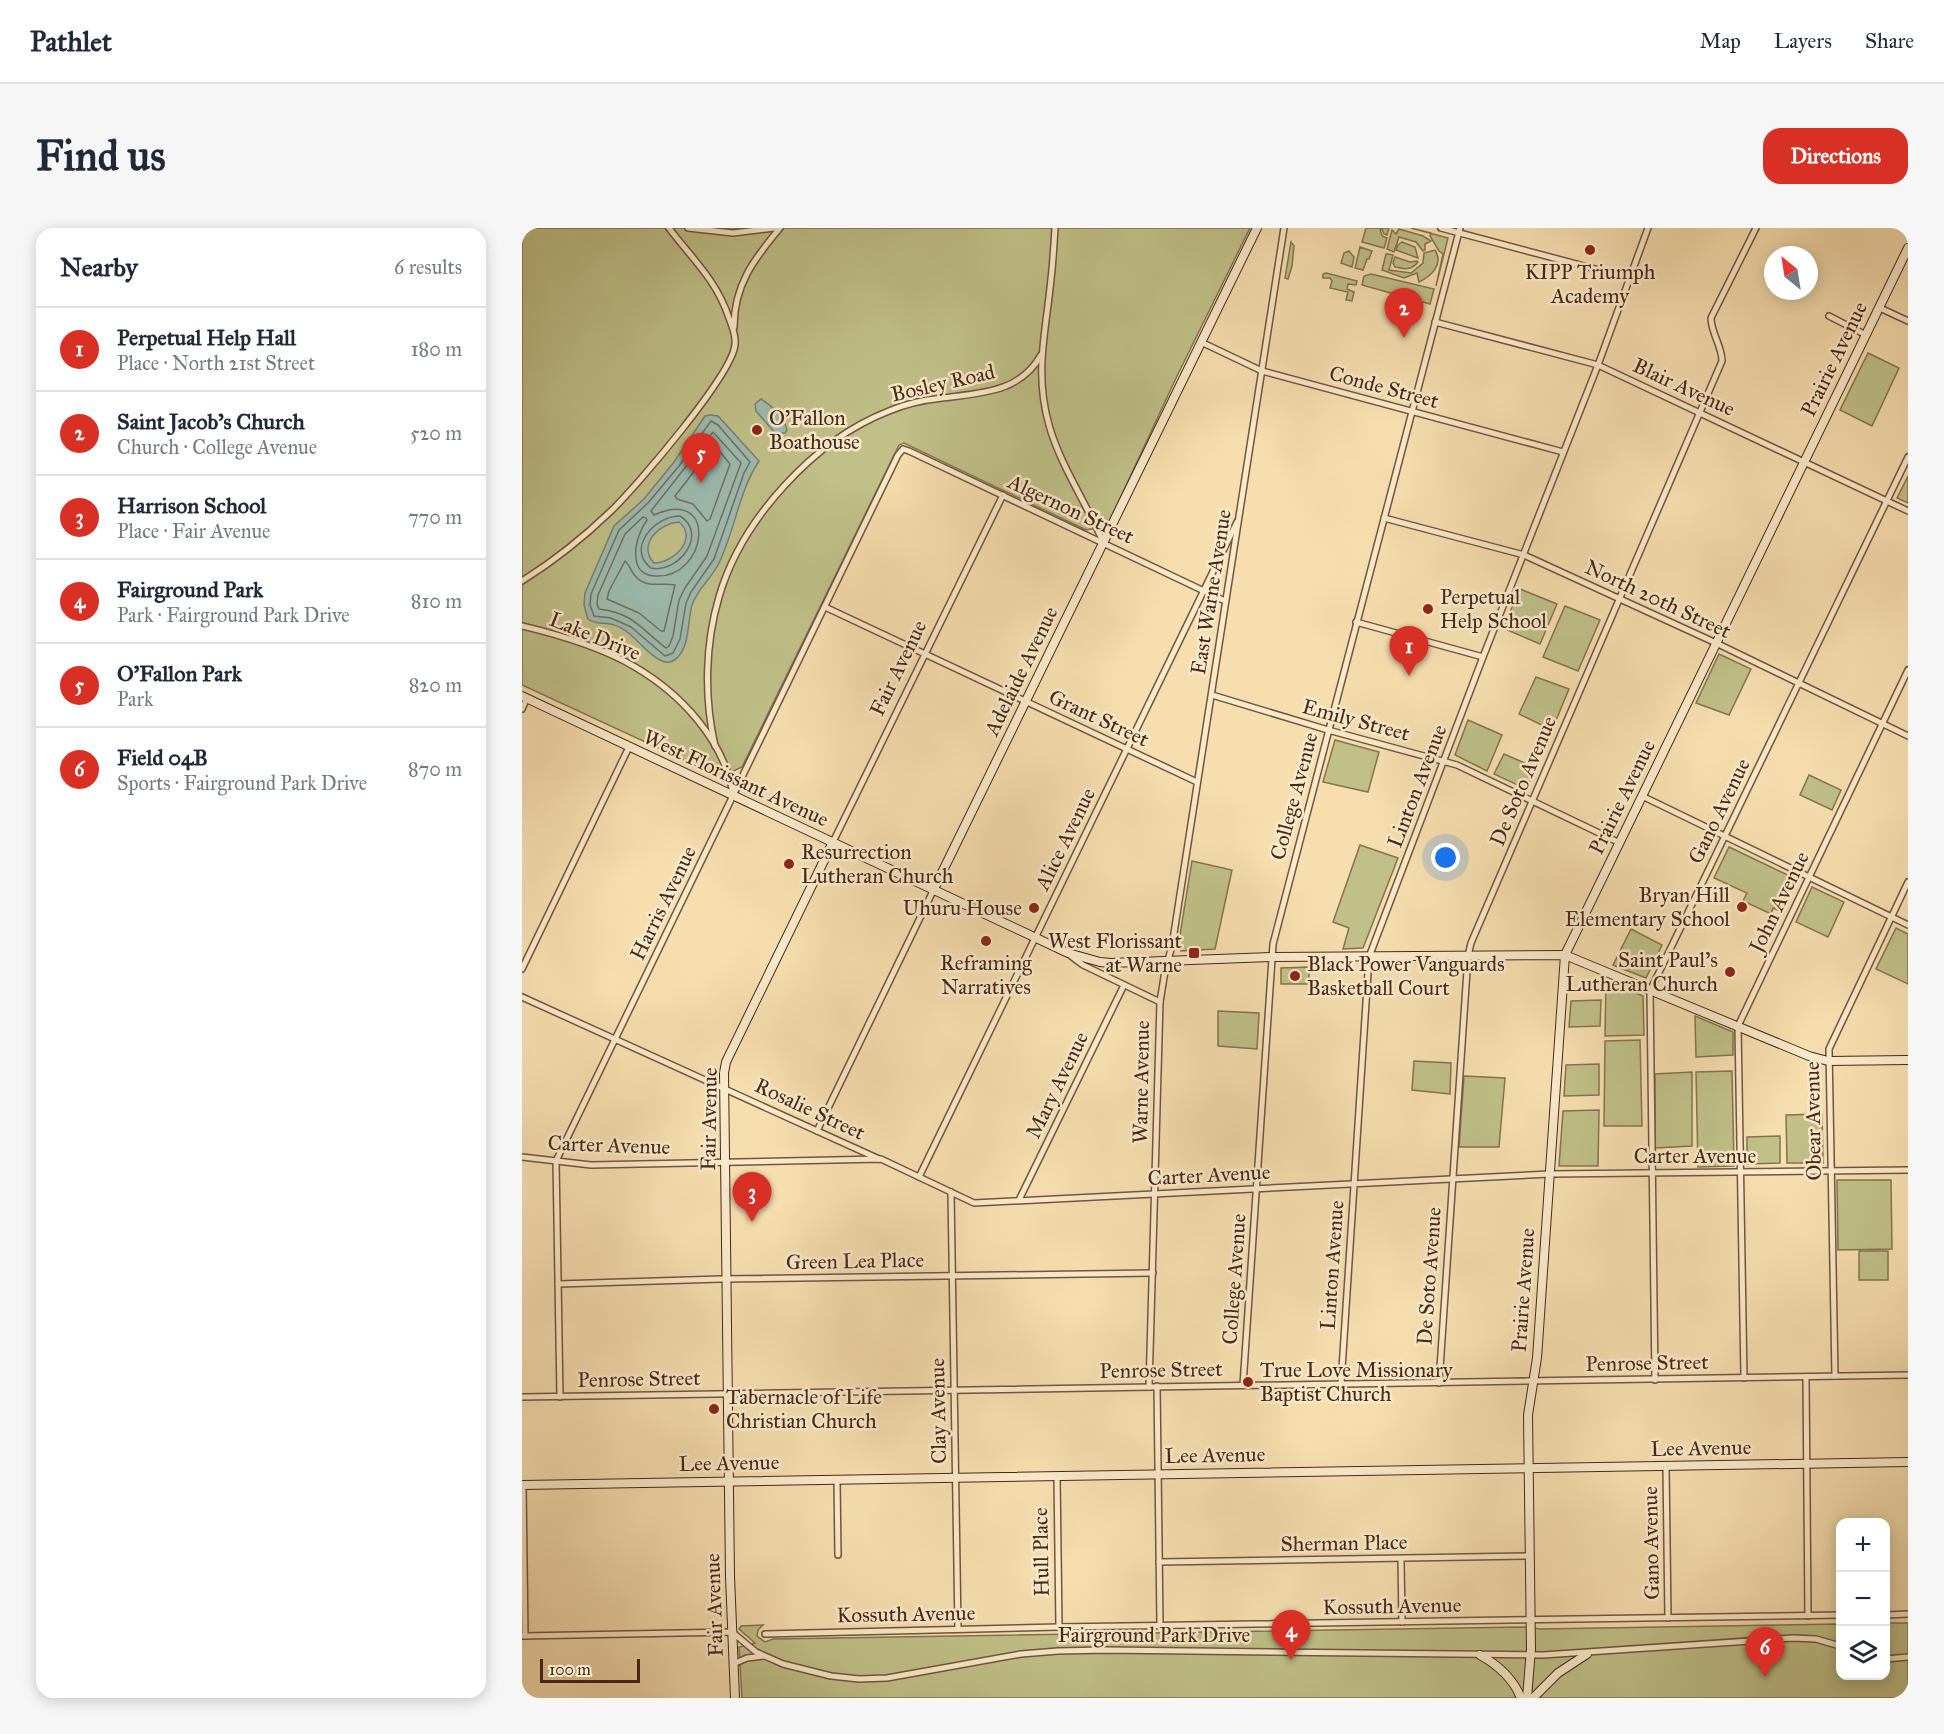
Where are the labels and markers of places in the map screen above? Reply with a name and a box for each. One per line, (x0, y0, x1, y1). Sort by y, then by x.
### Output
marker: KIPP Triumph Academy (1583, 243, 1597, 257)
place label: KIPP Triumph Academy (1525, 259, 1656, 309)
pin: 2 (1384, 288, 1424, 338)
place label: O'Fallon Boathouse (769, 405, 860, 455)
marker: O'Fallon Boathouse (750, 423, 764, 437)
pin: 5 (682, 434, 720, 483)
place label: Perpetual Help School (1440, 584, 1547, 634)
marker: Perpetual Help School (1421, 602, 1435, 616)
pin: 1 (1390, 626, 1428, 676)
place label: Resurrection Lutheran Church (801, 839, 954, 889)
marker: Resurrection Lutheran Church (782, 857, 796, 871)
place label: Bryan Hill Elementary School (1565, 882, 1730, 932)
place label: Uhuru House (903, 895, 1022, 921)
marker: Bryan Hill Elementary School (1735, 900, 1749, 914)
marker: Uhuru House (1027, 901, 1041, 915)
place label: West Florissant at Warne (1048, 928, 1183, 978)
marker: Reframing Narratives (979, 934, 993, 948)
marker: West Florissant at Warne (1187, 946, 1201, 960)
place label: Saint Paul's Lutheran Church (1566, 947, 1718, 997)
place label: Reframing Narratives (940, 950, 1032, 1000)
place label: Black Power Vanguards Basketball Court (1307, 951, 1505, 1001)
marker: Saint Paul's Lutheran Church (1723, 965, 1737, 979)
marker: Black Power Vanguards Basketball Court (1288, 969, 1302, 983)
pin: 3 (732, 1172, 772, 1222)
place label: True Love Missionary Baptist Church (1260, 1357, 1454, 1407)
marker: True Love Missionary Baptist Church (1241, 1375, 1255, 1389)
place label: Tabernacle of Life Christian Church (726, 1384, 882, 1434)
marker: Tabernacle of Life Christian Church (707, 1402, 721, 1416)
pin: 4 (1272, 1610, 1310, 1660)
pin: 6 (1746, 1628, 1784, 1677)

